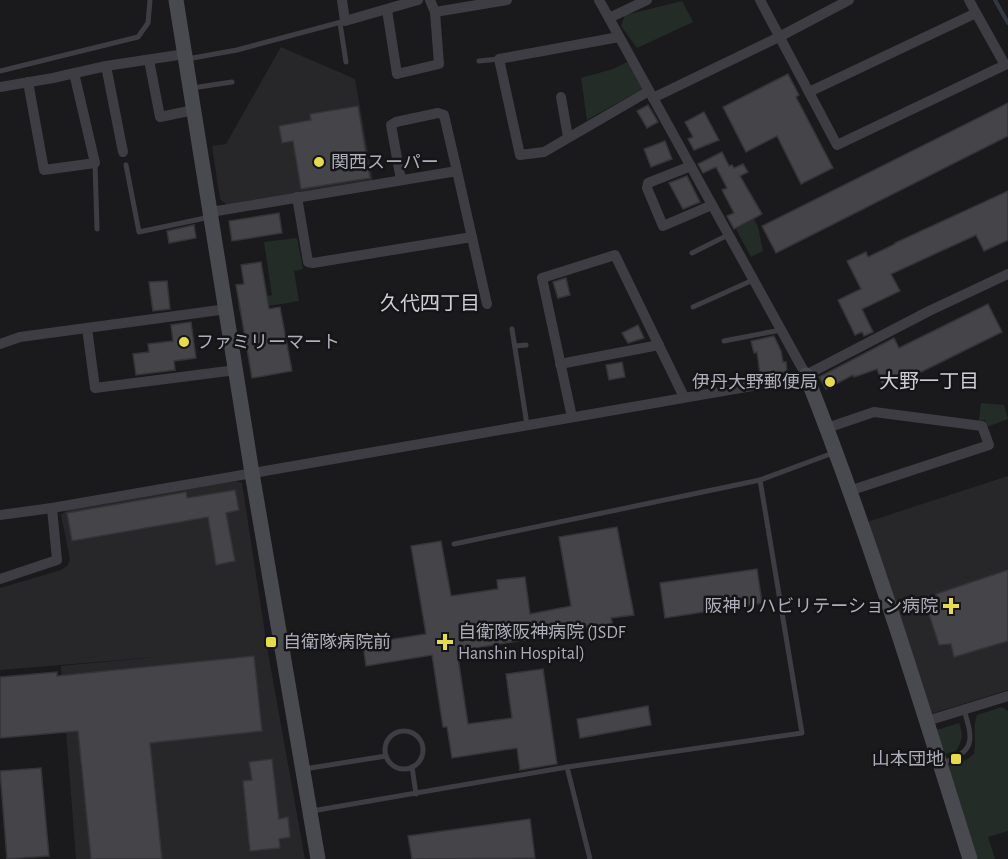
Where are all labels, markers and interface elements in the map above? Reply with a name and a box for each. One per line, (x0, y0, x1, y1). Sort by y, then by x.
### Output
place label: 関西スーパー (331, 154, 439, 172)
marker: 関西スーパー (312, 155, 326, 169)
district label: 久代四丁目 (380, 293, 480, 314)
place label: ファミリーマート (196, 334, 340, 352)
marker: ファミリーマート (177, 335, 191, 349)
district label: 大野一丁目 (879, 371, 979, 392)
place label: 伊丹大野郵便局 (692, 372, 818, 392)
marker: 伊丹大野郵便局 (823, 375, 837, 389)
place label: 阪神リハビリテーション病院 (704, 597, 938, 616)
marker: 阪神リハビリテーション病院 (942, 597, 960, 615)
place label: 自衛隊阪神病院 (JSDF Hanshin Hospital) (458, 622, 626, 663)
place label: 自衛隊病院前 (283, 632, 391, 652)
marker: 自衛隊阪神病院 (JSDF Hanshin Hospital) (436, 633, 454, 651)
marker: 自衛隊病院前 (264, 635, 278, 649)
place label: 山本団地 (872, 750, 944, 769)
marker: 山本団地 (949, 752, 963, 766)

